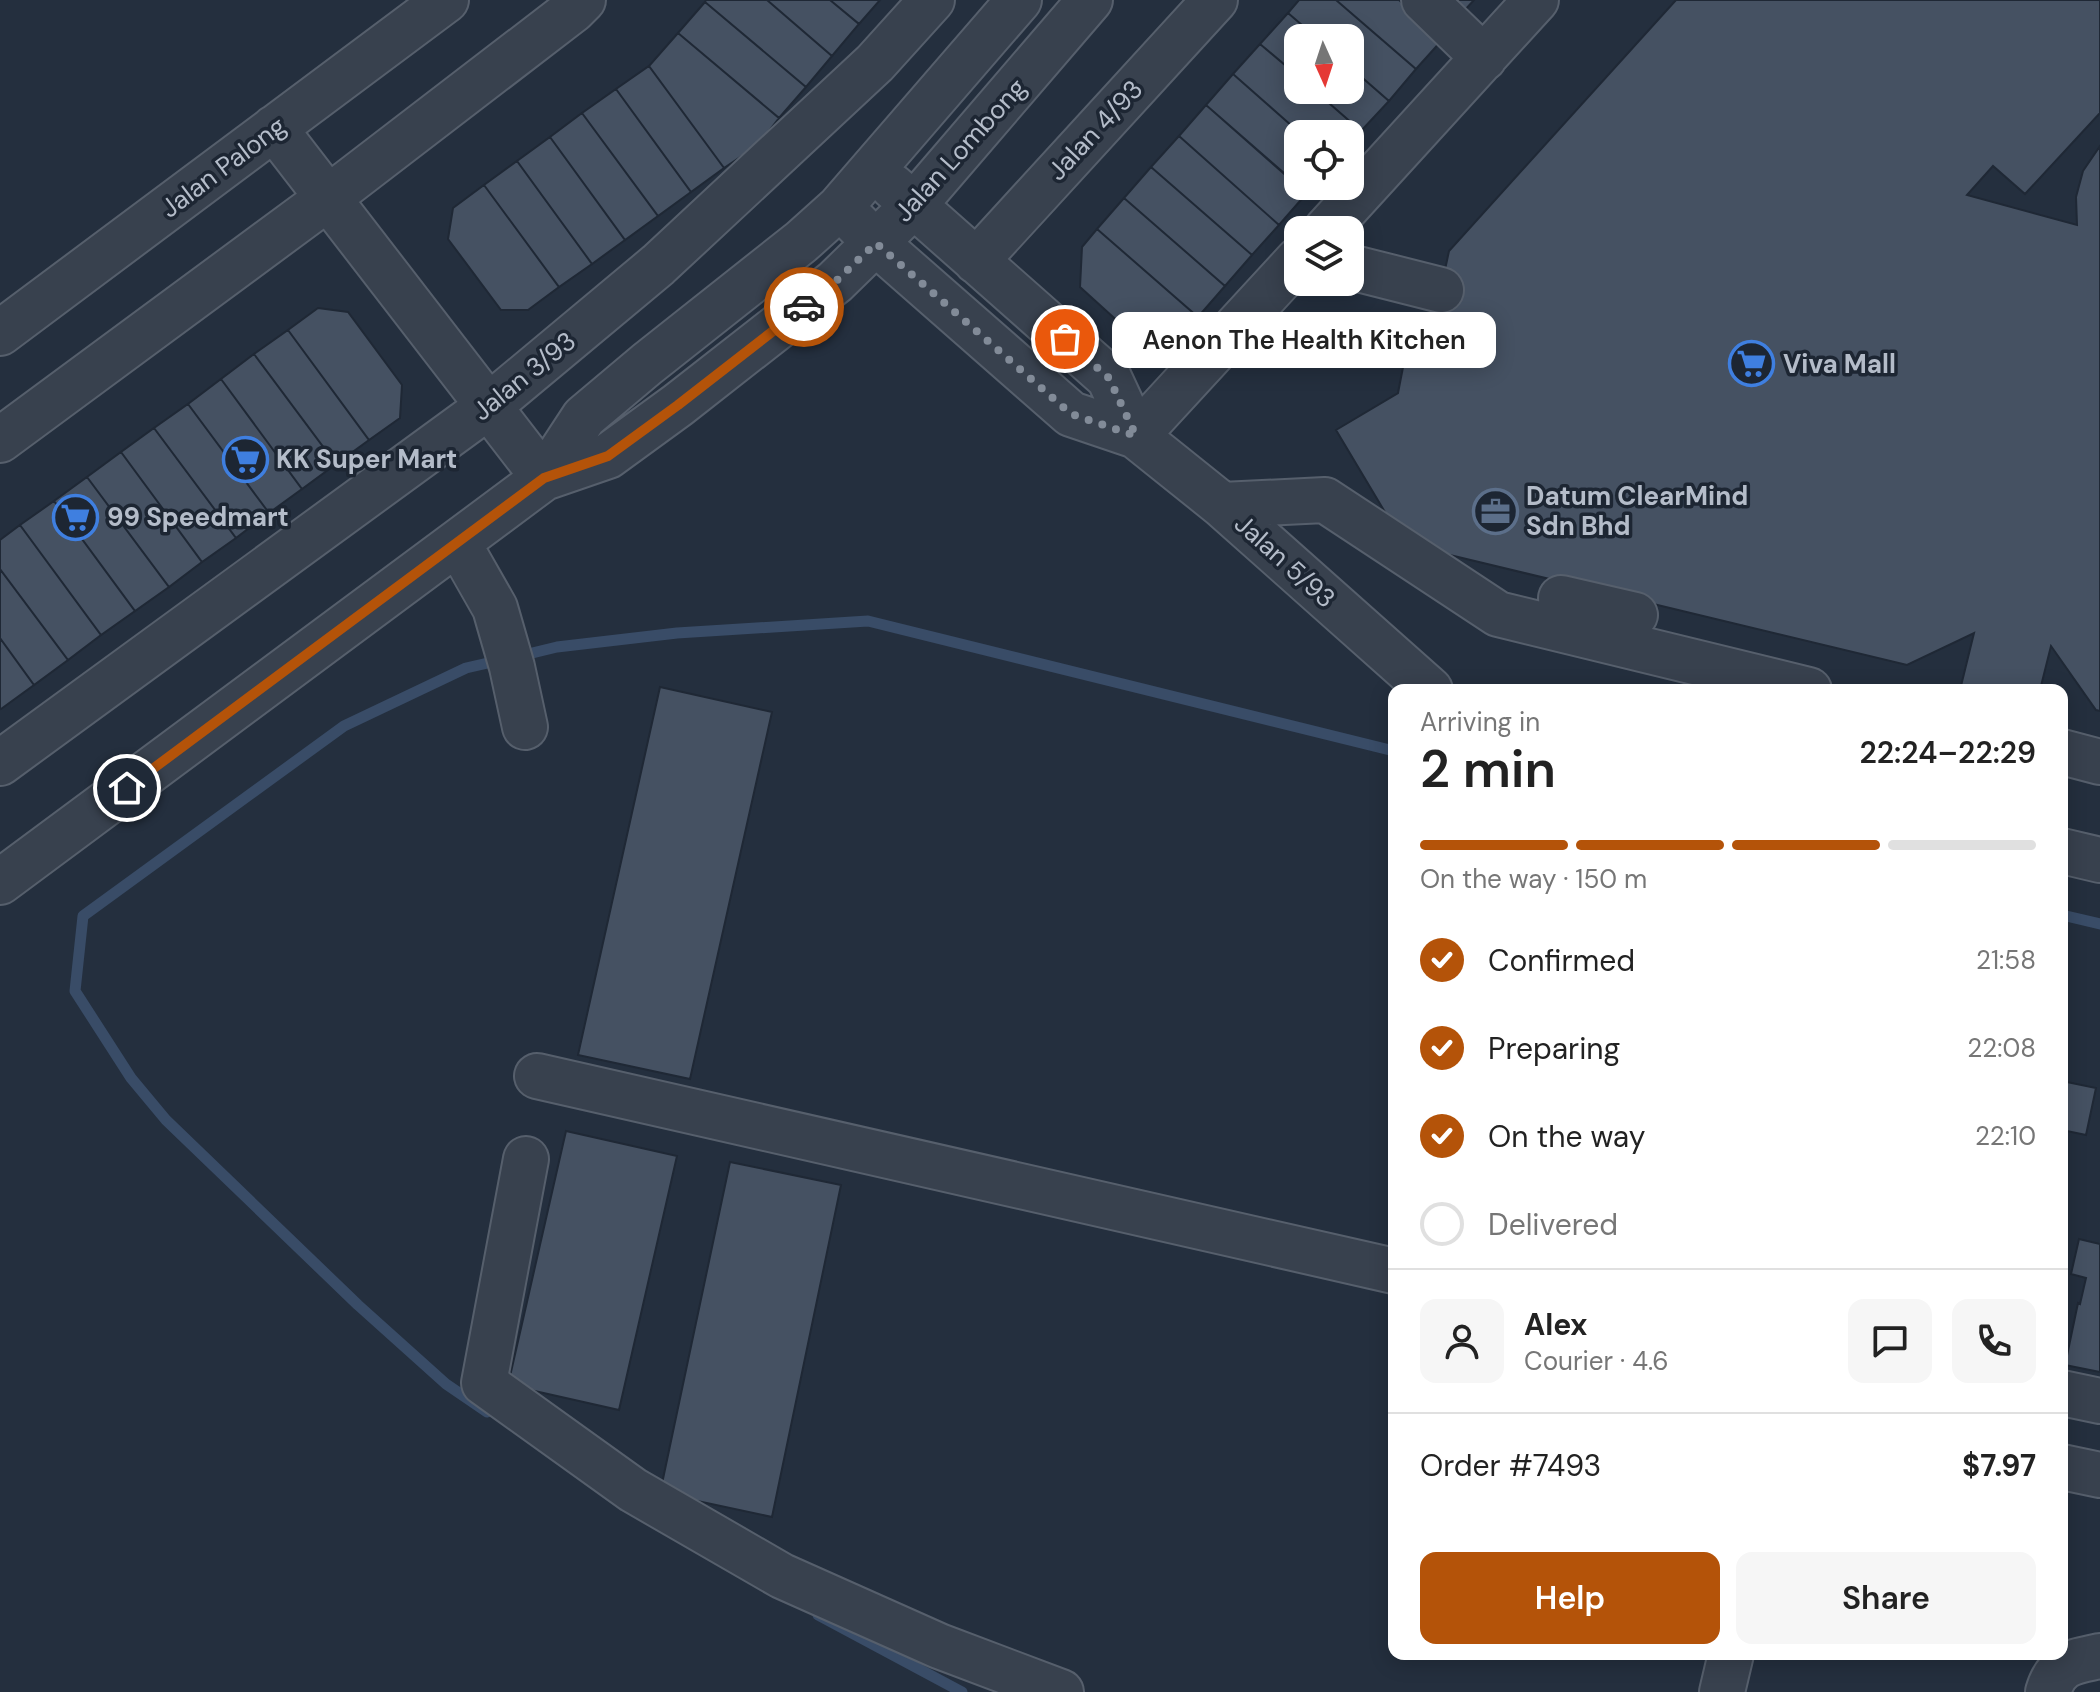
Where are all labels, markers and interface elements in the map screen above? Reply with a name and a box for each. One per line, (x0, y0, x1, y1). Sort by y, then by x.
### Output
north arrow (1284, 24, 1364, 104)
map controls (1284, 24, 1364, 296)
street label: Jalan Lombong (887, 71, 1033, 229)
street label: Jalan 4/93 (1040, 73, 1150, 187)
street label: Jalan Palong (154, 109, 292, 225)
button: locate (1284, 120, 1364, 200)
button: layers (1284, 216, 1364, 296)
courier (764, 267, 844, 347)
icon: car (782, 285, 826, 329)
pin (1031, 305, 1099, 373)
callout: Aenon The Health Kitchen (1113, 311, 1497, 367)
icon: bag (1043, 317, 1087, 361)
text: Aenon The Health Kitchen (1142, 323, 1466, 357)
street label: Jalan 3/93 (465, 324, 583, 428)
supermarket icon: Viva Mall (1728, 340, 1776, 388)
place label: Viva Mall (1783, 347, 1896, 381)
supermarket icon: KK Super Mart (221, 435, 269, 483)
place label: KK Super Mart (276, 442, 457, 476)
place label: Datum ClearMind Sdn Bhd (1526, 479, 1748, 543)
office icon: Datum ClearMind Sdn Bhd (1471, 487, 1519, 535)
supermarket icon: 99 Speedmart (52, 493, 100, 541)
place label: 99 Speedmart (107, 500, 289, 534)
street label: Jalan 5/93 (1227, 507, 1343, 615)
text: Arriving in (1420, 705, 1540, 739)
text: 22:24–22:29 (1860, 733, 2036, 772)
text: 2 min (1420, 735, 1556, 803)
pin (93, 754, 161, 822)
icon: home (105, 766, 149, 810)
text: On the way · 150 m (1420, 862, 1647, 896)
icon: check (1420, 938, 1464, 982)
text: Confirmed (1488, 941, 1635, 980)
text: 21:58 (1976, 943, 2036, 977)
icon: check (1420, 1026, 1464, 1070)
text: Preparing (1488, 1029, 1620, 1068)
text: 22:08 (1967, 1031, 2036, 1065)
icon: check (1420, 1114, 1464, 1158)
text: On the way (1488, 1117, 1645, 1156)
text: 22:10 (1975, 1119, 2036, 1153)
text: Delivered (1488, 1205, 1618, 1244)
button: person (1420, 1299, 1504, 1383)
button: chat (1848, 1299, 1932, 1383)
button: phone (1952, 1299, 2036, 1383)
text: Alex (1524, 1305, 1587, 1344)
text: Courier · 4.6 (1524, 1344, 1669, 1378)
text: Order #7493 (1420, 1446, 1601, 1485)
text: $7.97 (1962, 1446, 2036, 1485)
button: Help (1420, 1552, 1720, 1644)
button: Share (1736, 1552, 2036, 1644)

